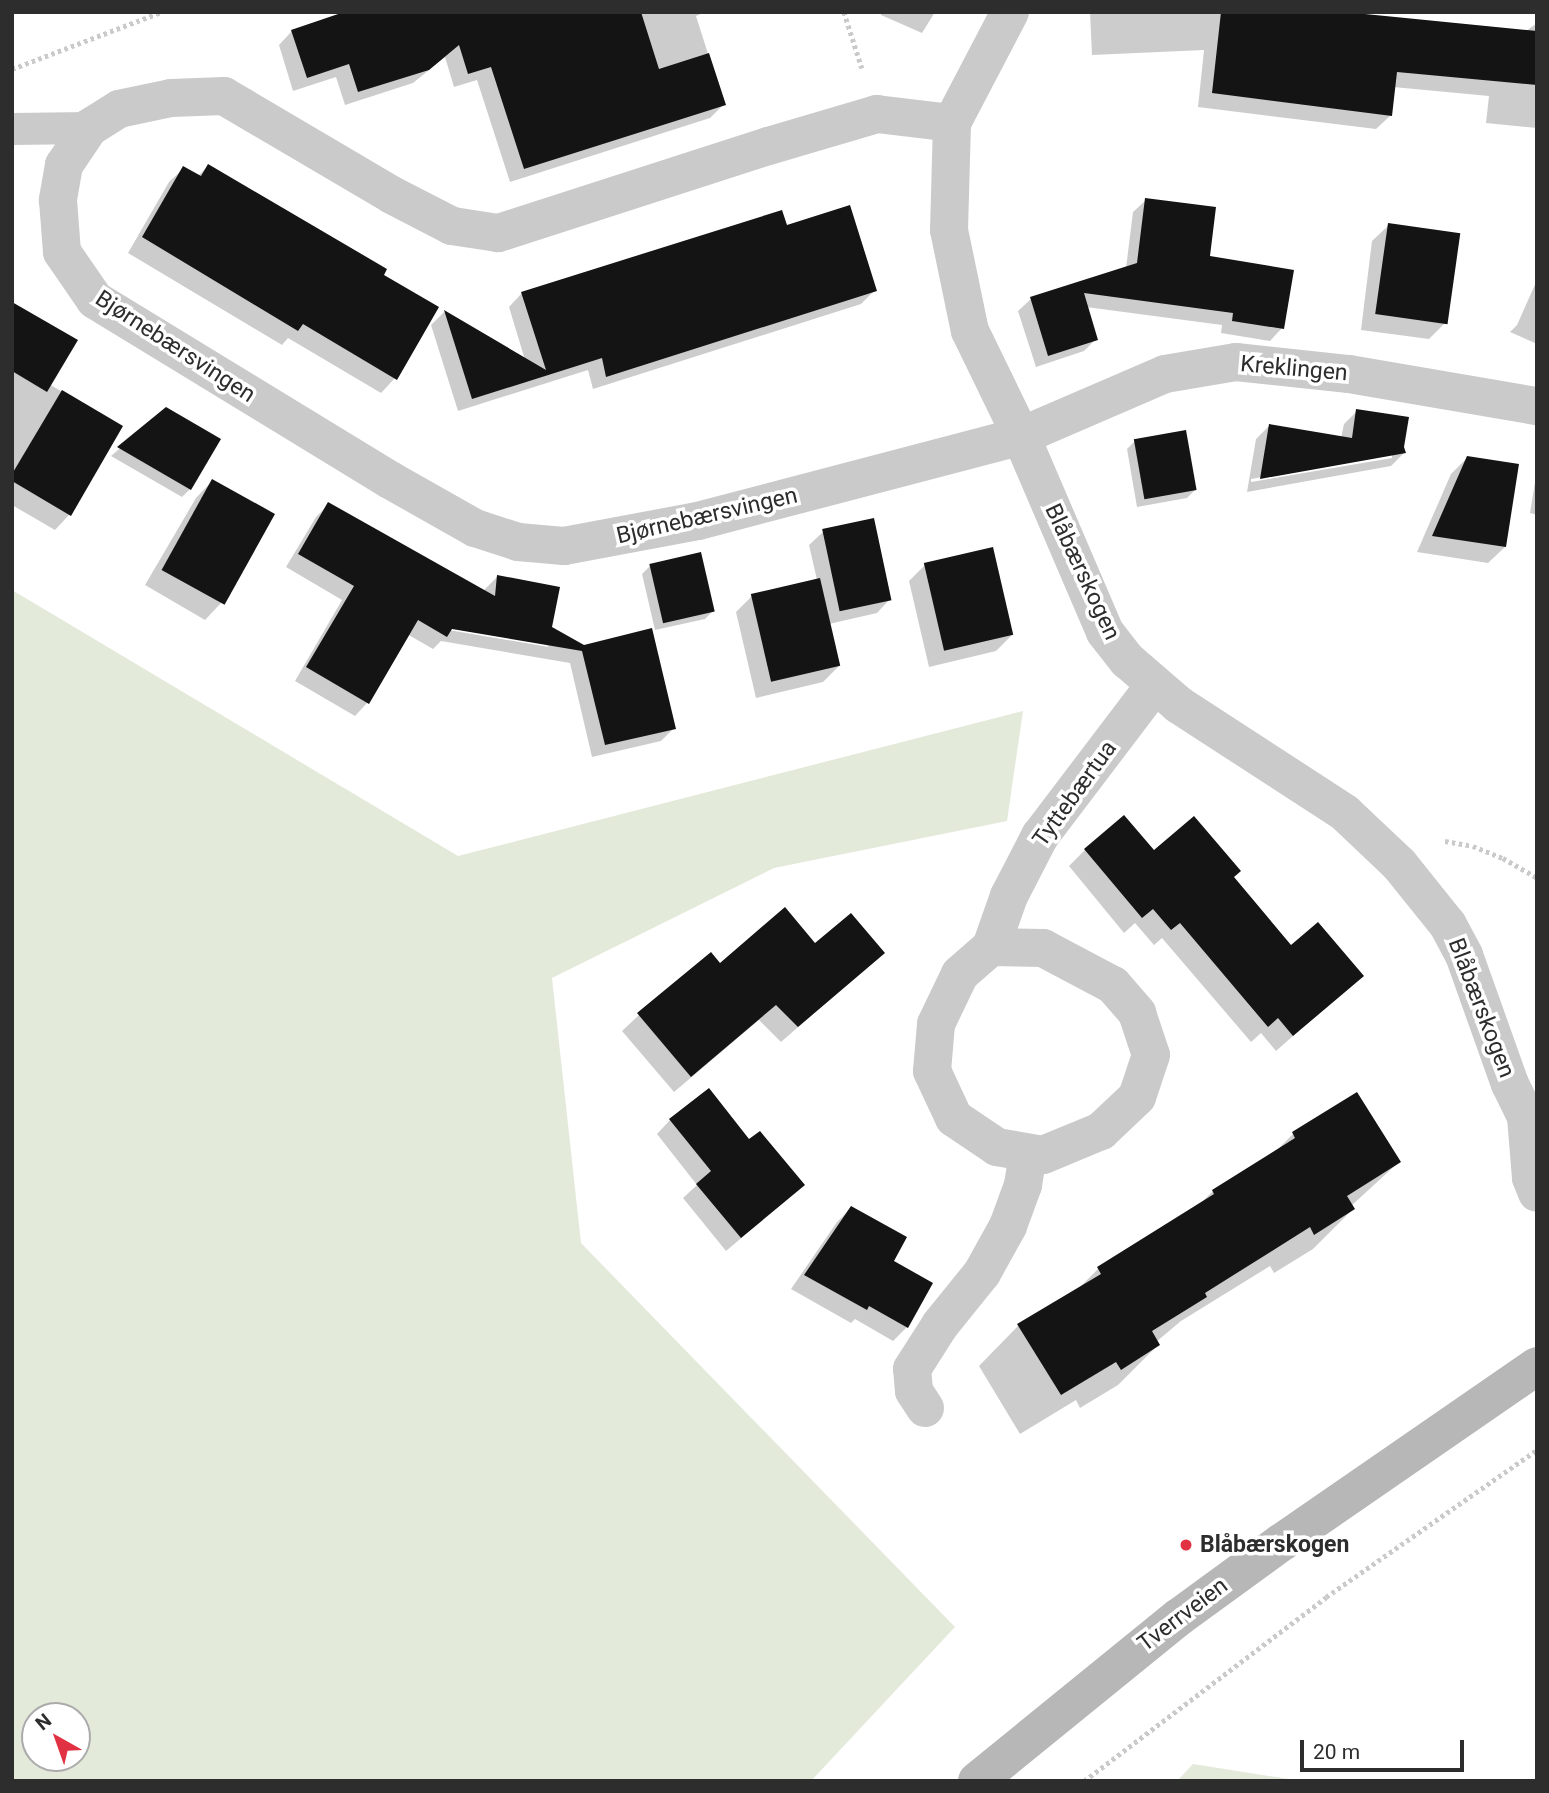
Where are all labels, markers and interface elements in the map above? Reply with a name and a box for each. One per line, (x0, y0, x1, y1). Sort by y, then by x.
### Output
street label: Bjørnebærsvingen (90, 285, 260, 409)
street label: Kreklingen (1239, 351, 1349, 387)
street label: Bjørnebærsvingen (614, 482, 800, 550)
street label: Blåbærskogen (1038, 500, 1126, 644)
street label: Tyttebærtua (1027, 736, 1123, 852)
street label: Blåbærskogen (1442, 934, 1520, 1082)
place label: Blåbærskogen (1200, 1531, 1349, 1559)
marker: Blåbærskogen (1178, 1537, 1194, 1553)
street label: Tverrveien (1133, 1572, 1233, 1658)
north arrow (21, 1702, 91, 1772)
text: N (31, 1709, 56, 1735)
scale bar (1304, 1727, 1468, 1771)
text: 20 m (1313, 1740, 1360, 1764)

